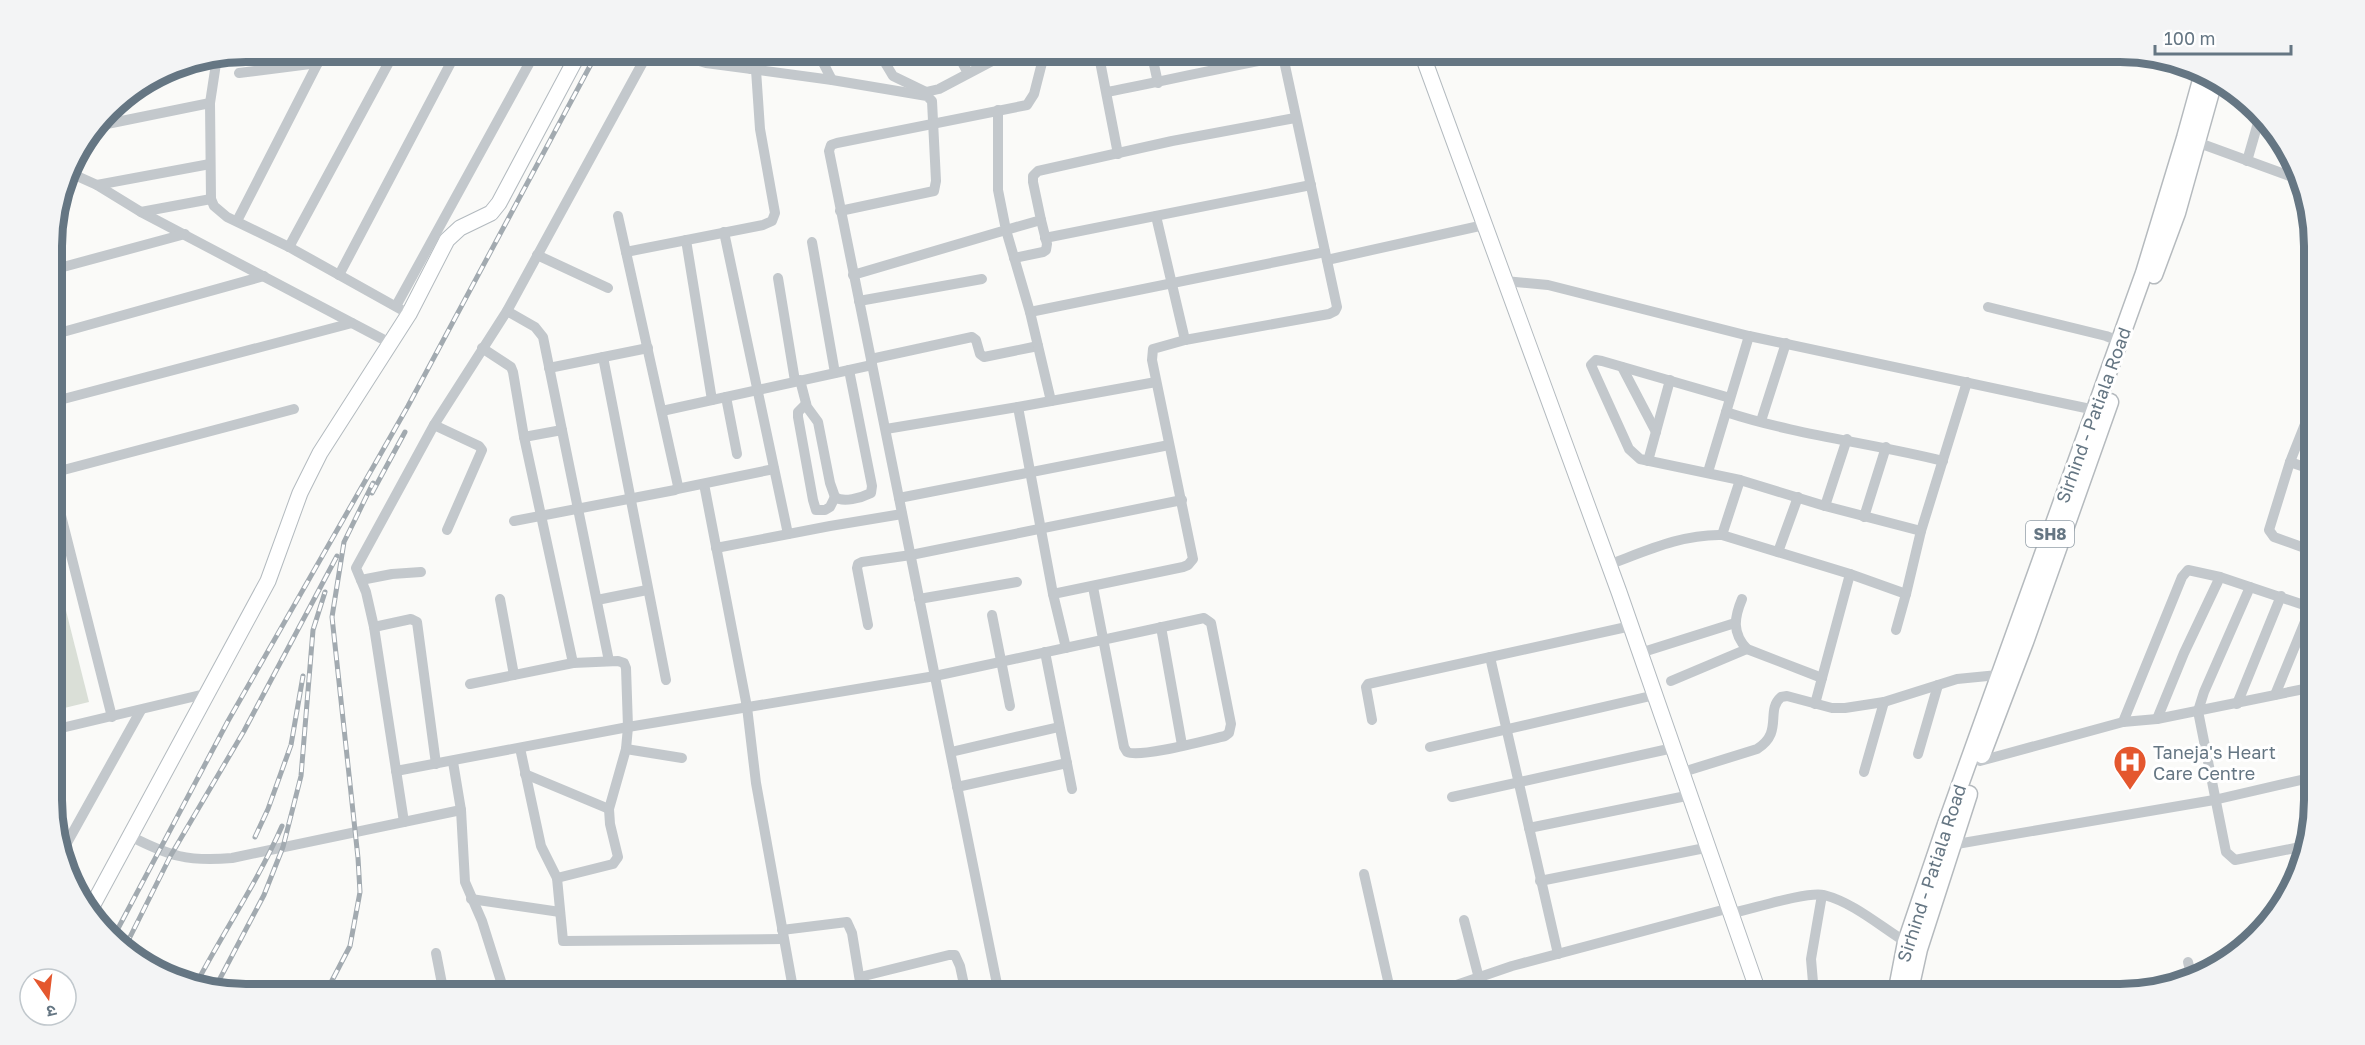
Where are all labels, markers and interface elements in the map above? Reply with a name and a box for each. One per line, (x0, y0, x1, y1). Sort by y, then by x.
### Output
scale bar (2155, 18, 2292, 56)
text: 100 m (2164, 27, 2215, 49)
street label: Sirhind - Patiala Road (2051, 324, 2135, 506)
road number: SH8 (2026, 521, 2074, 547)
place label: Taneja's Heart Care Centre (2153, 741, 2276, 784)
hospital icon: Taneja's Heart Care Centre (2112, 744, 2148, 791)
street label: Sirhind - Patiala Road (1892, 781, 1970, 965)
north arrow (18, 967, 78, 1027)
text: उ (44, 1001, 59, 1023)

